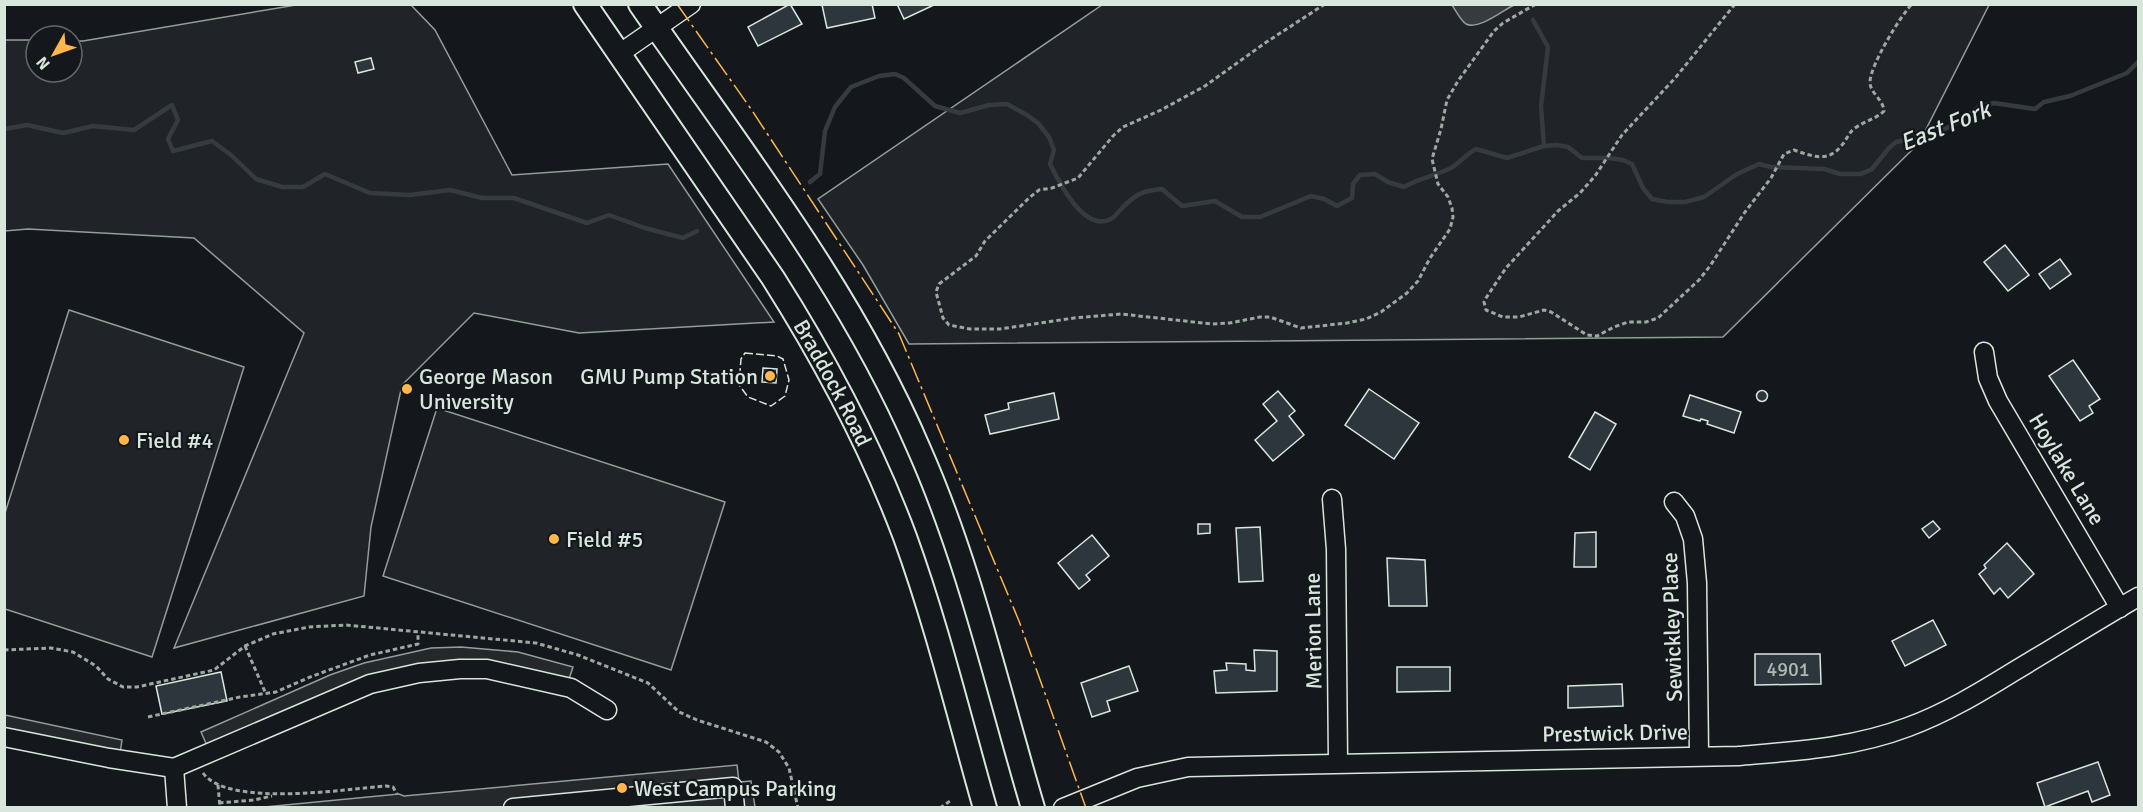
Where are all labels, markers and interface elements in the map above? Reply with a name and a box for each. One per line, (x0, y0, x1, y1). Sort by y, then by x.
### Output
north arrow (24, 24, 84, 84)
text: N (32, 52, 55, 74)
water label: East Fork (1895, 94, 1996, 158)
street label: Braddock Road (788, 314, 878, 450)
place label: George Mason University (419, 363, 553, 415)
place label: GMU Pump Station (580, 363, 758, 390)
marker: GMU Pump Station (763, 369, 777, 383)
marker: George Mason University (400, 382, 414, 396)
street label: Hoylake Lane (2023, 408, 2111, 530)
place label: Field #4 (136, 427, 213, 454)
marker: Field #4 (117, 433, 131, 447)
place label: Field #5 (566, 526, 643, 553)
marker: Field #5 (547, 532, 561, 546)
street label: Sewickley Place (1656, 552, 1688, 702)
street label: Merion Lane (1298, 572, 1328, 690)
house number: 4901 (1766, 657, 1810, 682)
street label: Prestwick Drive (1542, 718, 1688, 748)
place label: West Campus Parking (634, 775, 837, 802)
marker: West Campus Parking (615, 781, 629, 795)

